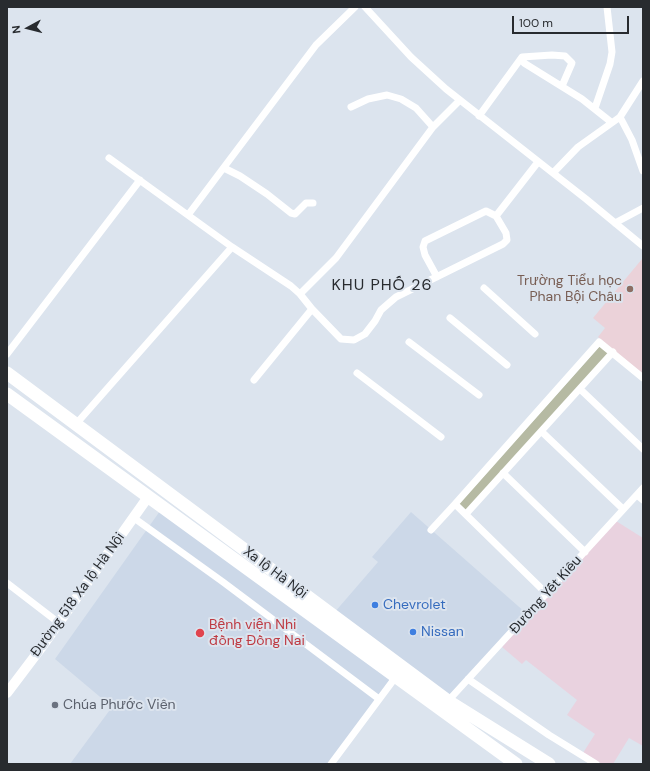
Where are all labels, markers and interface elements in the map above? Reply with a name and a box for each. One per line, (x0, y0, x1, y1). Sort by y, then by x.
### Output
north arrow (8, 8, 48, 48)
scale bar (514, 8, 631, 34)
text: 100 m (519, 15, 553, 31)
text: N (9, 25, 24, 34)
place label: Trường Tiểu học Phan Bội Châu (517, 273, 622, 306)
district label: KHU PHỐ 26 (331, 276, 433, 296)
marker: Trường Tiểu học Phan Bội Châu (625, 284, 635, 294)
street label: Đường 518 Xa lộ Hà Nội (27, 530, 129, 660)
street label: Xa lộ Hà Nội (240, 543, 310, 603)
street label: Đường Yết Kiêu (507, 552, 585, 638)
place label: Chevrolet (383, 597, 446, 613)
marker: Chevrolet (370, 600, 380, 610)
place label: Bệnh viện Nhi đồng Đồng Nai (209, 617, 305, 650)
place label: Nissan (421, 624, 464, 640)
marker: Bệnh viện Nhi đồng Đồng Nai (194, 627, 206, 639)
marker: Nissan (408, 627, 418, 637)
place label: Chúa Phước Viên (63, 697, 176, 713)
marker: Chúa Phước Viên (50, 700, 60, 710)

